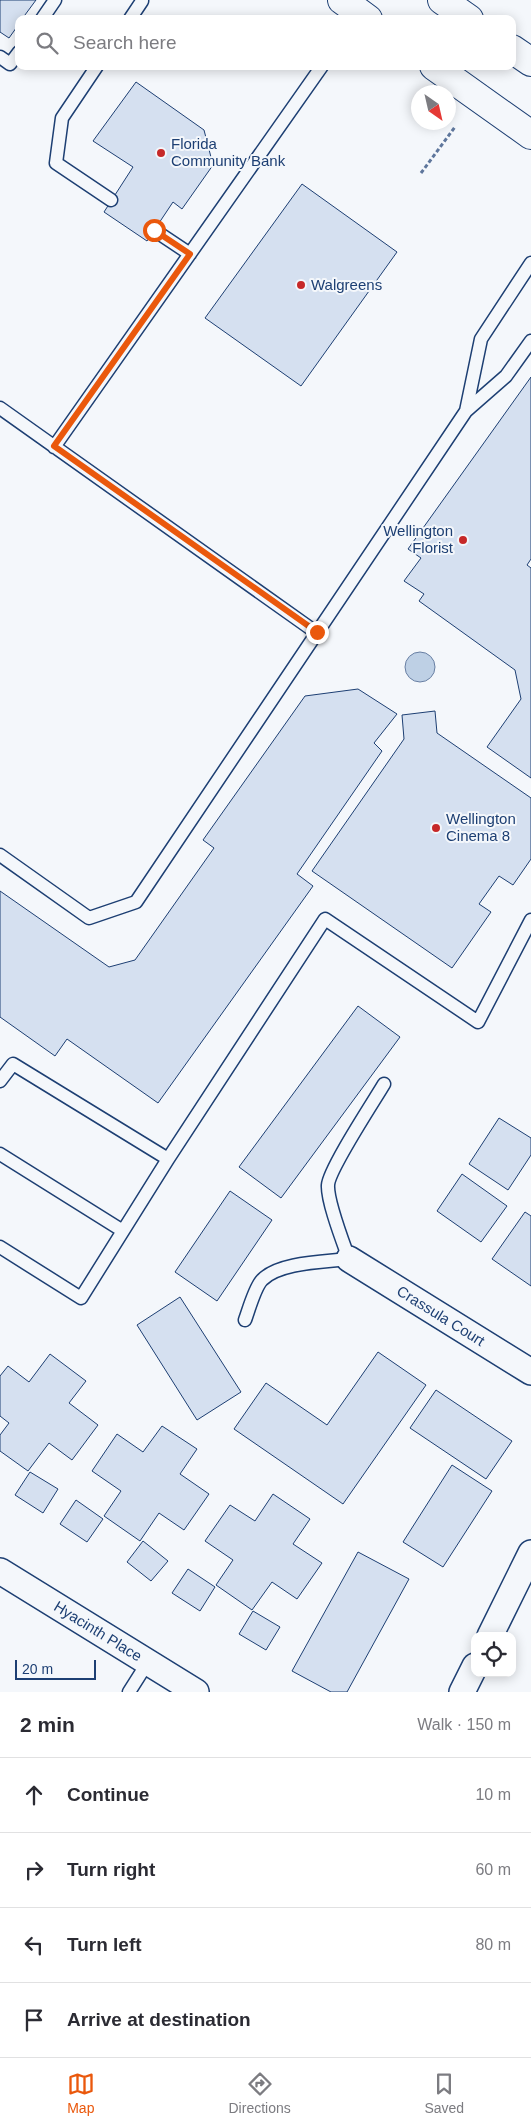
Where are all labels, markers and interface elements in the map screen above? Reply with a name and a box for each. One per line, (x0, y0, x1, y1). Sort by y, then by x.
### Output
search box (15, 15, 516, 70)
icon: search (33, 29, 61, 57)
text: Search here (73, 32, 177, 53)
north arrow (411, 85, 456, 130)
place label: Florida Community Bank (171, 135, 286, 169)
marker: Florida Community Bank (155, 147, 167, 159)
route start (143, 219, 166, 242)
place label: Walgreens (311, 276, 382, 293)
marker: Walgreens (295, 279, 307, 291)
place label: Wellington Florist (383, 522, 454, 556)
marker: Wellington Florist (457, 534, 469, 546)
route end (306, 621, 329, 644)
place label: Wellington Cinema 8 (446, 810, 516, 844)
marker: Wellington Cinema 8 (430, 822, 442, 834)
street label: Crassula Court (394, 1282, 489, 1350)
street label: Hyacinth Place (51, 1597, 145, 1665)
map controls (471, 1632, 516, 1677)
button: locate (471, 1632, 516, 1677)
scale bar (15, 1657, 96, 1680)
text: 20 m (22, 1661, 53, 1677)
text: 2 min (20, 1713, 75, 1736)
text: Walk · 150 m (417, 1716, 511, 1733)
icon: ahead (20, 1781, 48, 1809)
text: Continue (67, 1784, 149, 1805)
text: 10 m (475, 1786, 511, 1803)
icon: right (20, 1856, 48, 1884)
text: Turn right (67, 1859, 155, 1880)
text: 60 m (475, 1861, 511, 1878)
icon: left (20, 1931, 48, 1959)
text: Turn left (67, 1934, 142, 1955)
text: 80 m (475, 1936, 511, 1953)
icon: arrive (20, 2006, 48, 2034)
text: Arrive at destination (67, 2009, 251, 2030)
tab: Map (67, 2070, 95, 2116)
tab: Directions (229, 2070, 291, 2116)
tab: Saved (424, 2070, 464, 2116)

